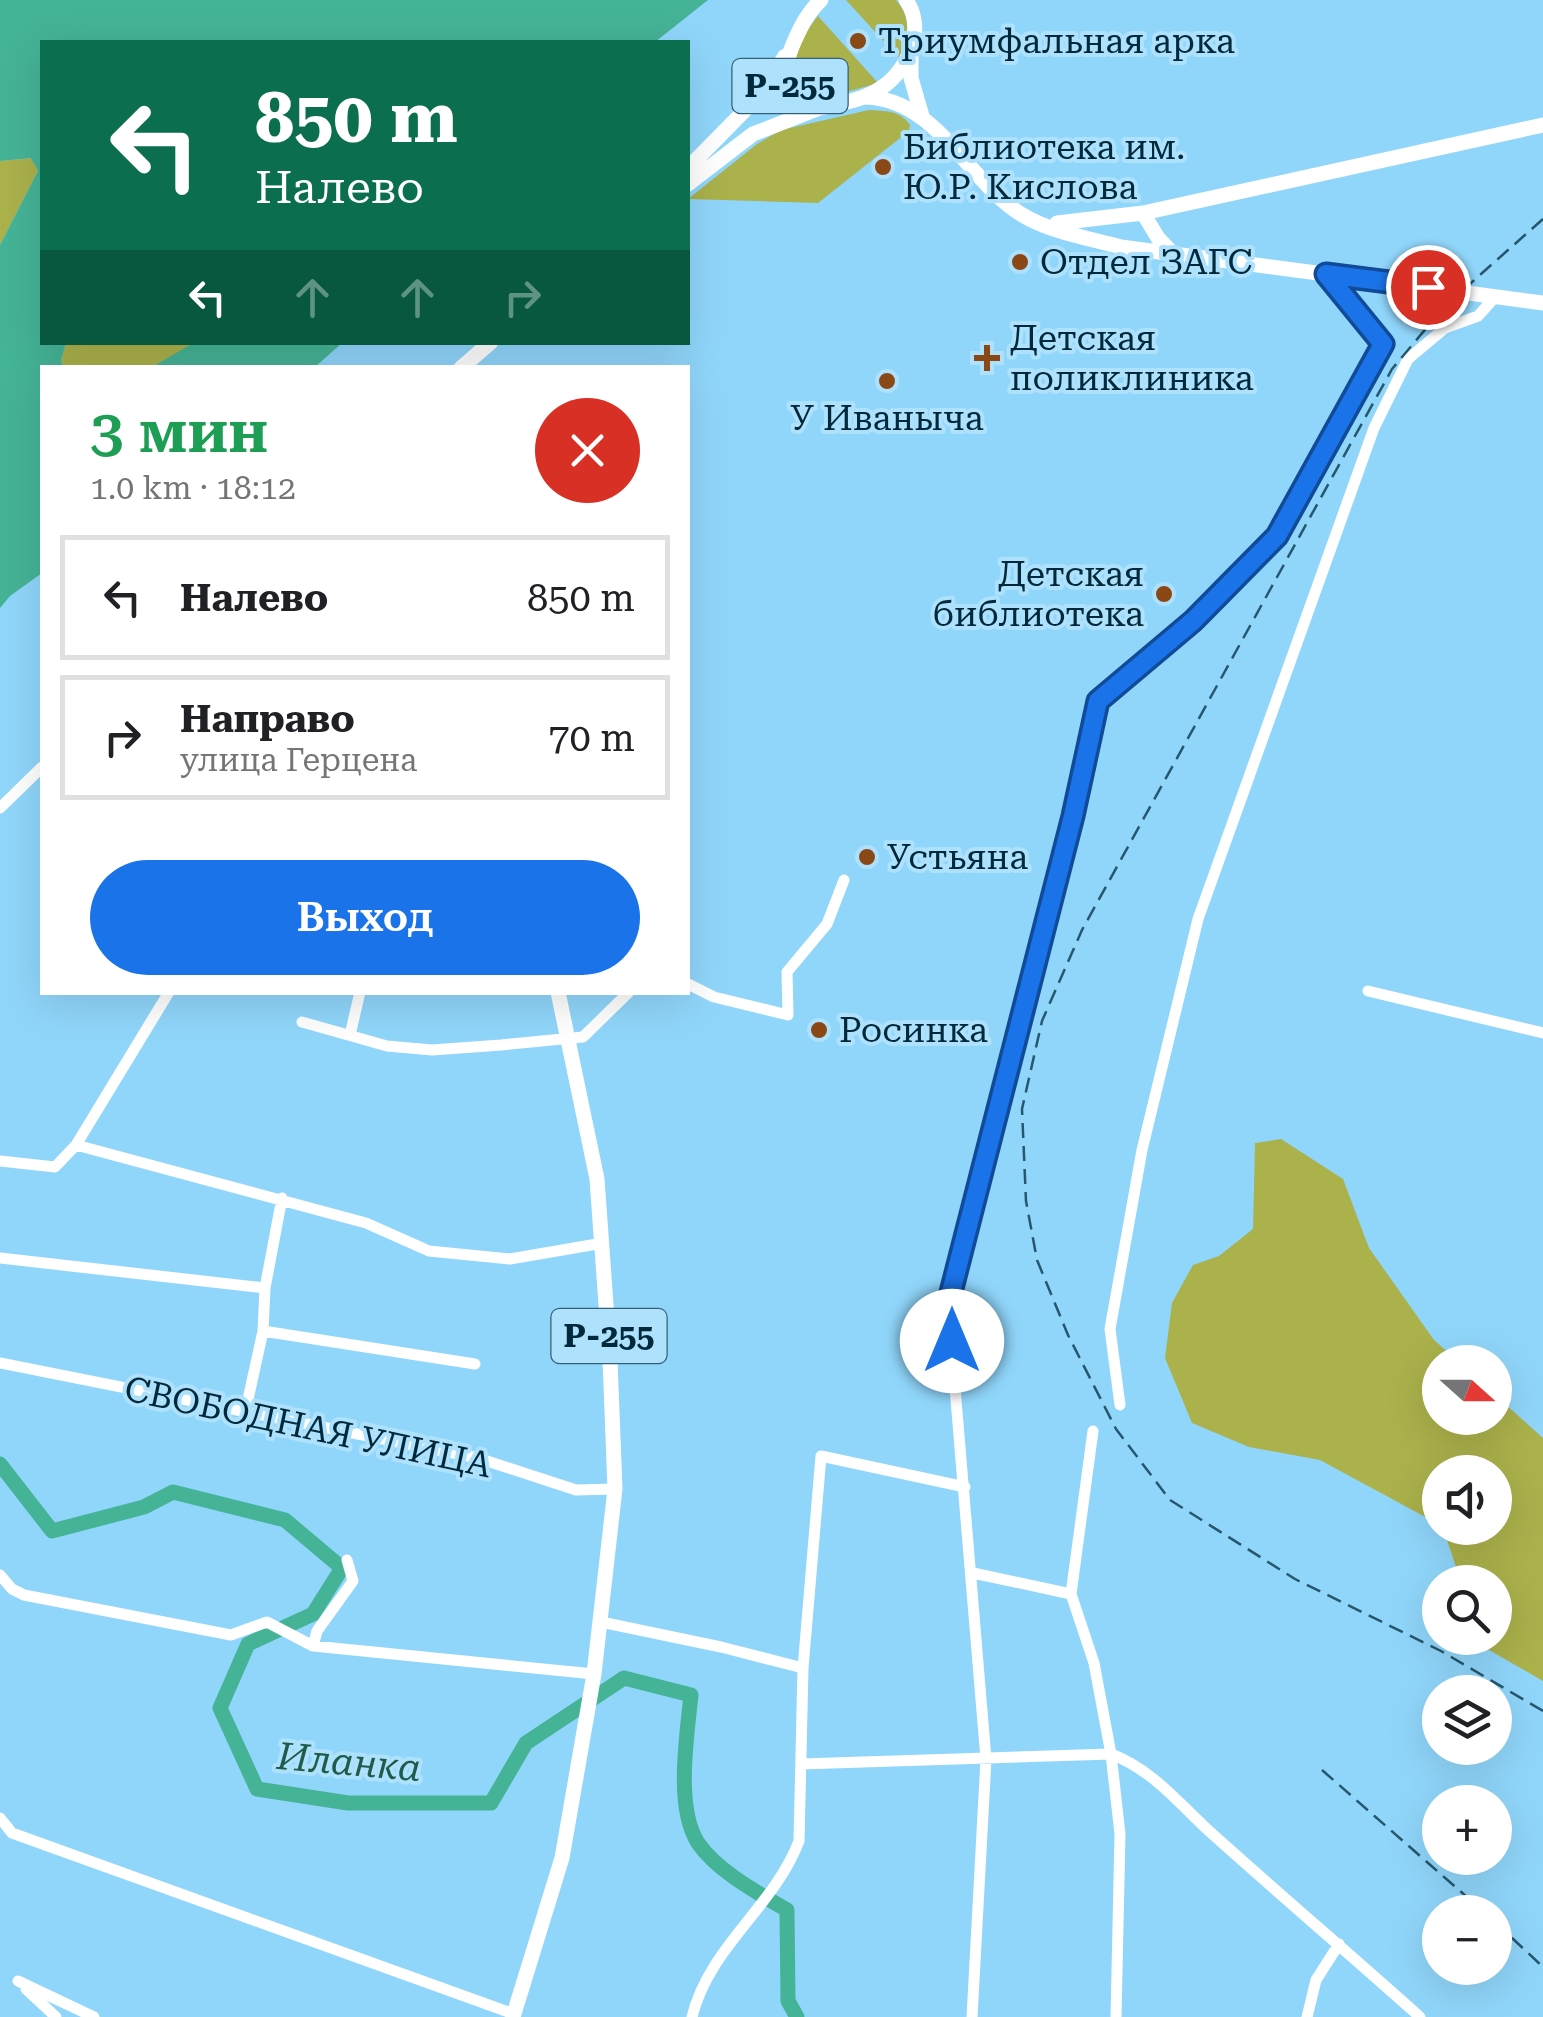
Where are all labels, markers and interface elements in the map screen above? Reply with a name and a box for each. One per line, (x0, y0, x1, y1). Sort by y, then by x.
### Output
place label: Триумфальная арка (878, 21, 1235, 62)
marker: Триумфальная арка (847, 30, 869, 52)
road number: Р-255 (732, 59, 848, 113)
text: 850 m (255, 77, 458, 159)
icon: left (90, 80, 220, 210)
place label: Библиотека им. Ю.Р. Кислова (903, 127, 1185, 208)
marker: Библиотека им. Ю.Р. Кислова (872, 156, 894, 178)
text: Налево (255, 161, 424, 214)
place label: Отдел ЗАГС (1040, 242, 1253, 283)
pin (1386, 245, 1471, 330)
marker: Отдел ЗАГС (1009, 251, 1031, 273)
icon: arrive (1401, 260, 1456, 315)
icon: left (180, 270, 235, 325)
icon: ahead (285, 270, 340, 325)
icon: ahead (390, 270, 445, 325)
icon: right (495, 270, 550, 325)
place label: Детская поликлиника (1010, 318, 1254, 399)
marker: Детская поликлиника (974, 345, 1000, 371)
marker: У Иваныча (876, 370, 898, 392)
text: 3 мин (90, 396, 268, 467)
button: close (535, 398, 640, 503)
place label: У Иваныча (790, 398, 984, 439)
text: 1.0 km · 18:12 (90, 469, 296, 507)
place label: Детская библиотека (933, 554, 1144, 635)
icon: left (95, 570, 150, 625)
text: Налево (180, 576, 328, 620)
text: 850 m (527, 576, 635, 620)
marker: Детская библиотека (1153, 583, 1175, 605)
text: Направо (180, 697, 355, 741)
icon: right (95, 710, 150, 765)
text: 70 m (548, 716, 635, 760)
text: улица Герцена (180, 741, 417, 779)
place label: Устьяна (887, 837, 1028, 878)
marker: Устьяна (856, 846, 878, 868)
button: Выход (90, 860, 640, 975)
place label: Росинка (839, 1010, 988, 1051)
marker: Росинка (808, 1019, 830, 1041)
position arrow (900, 1289, 1004, 1393)
road number: Р-255 (552, 1309, 666, 1363)
north arrow (1422, 1345, 1512, 1435)
map controls (1422, 1345, 1512, 1985)
street label: СВОБОДНАЯ УЛИЦА (121, 1369, 496, 1487)
button: sound (1422, 1455, 1512, 1545)
button: search (1422, 1565, 1512, 1655)
button: layers (1422, 1675, 1512, 1765)
water label: Иланка (274, 1734, 423, 1790)
button: + (1422, 1785, 1512, 1875)
button: − (1422, 1895, 1512, 1985)

